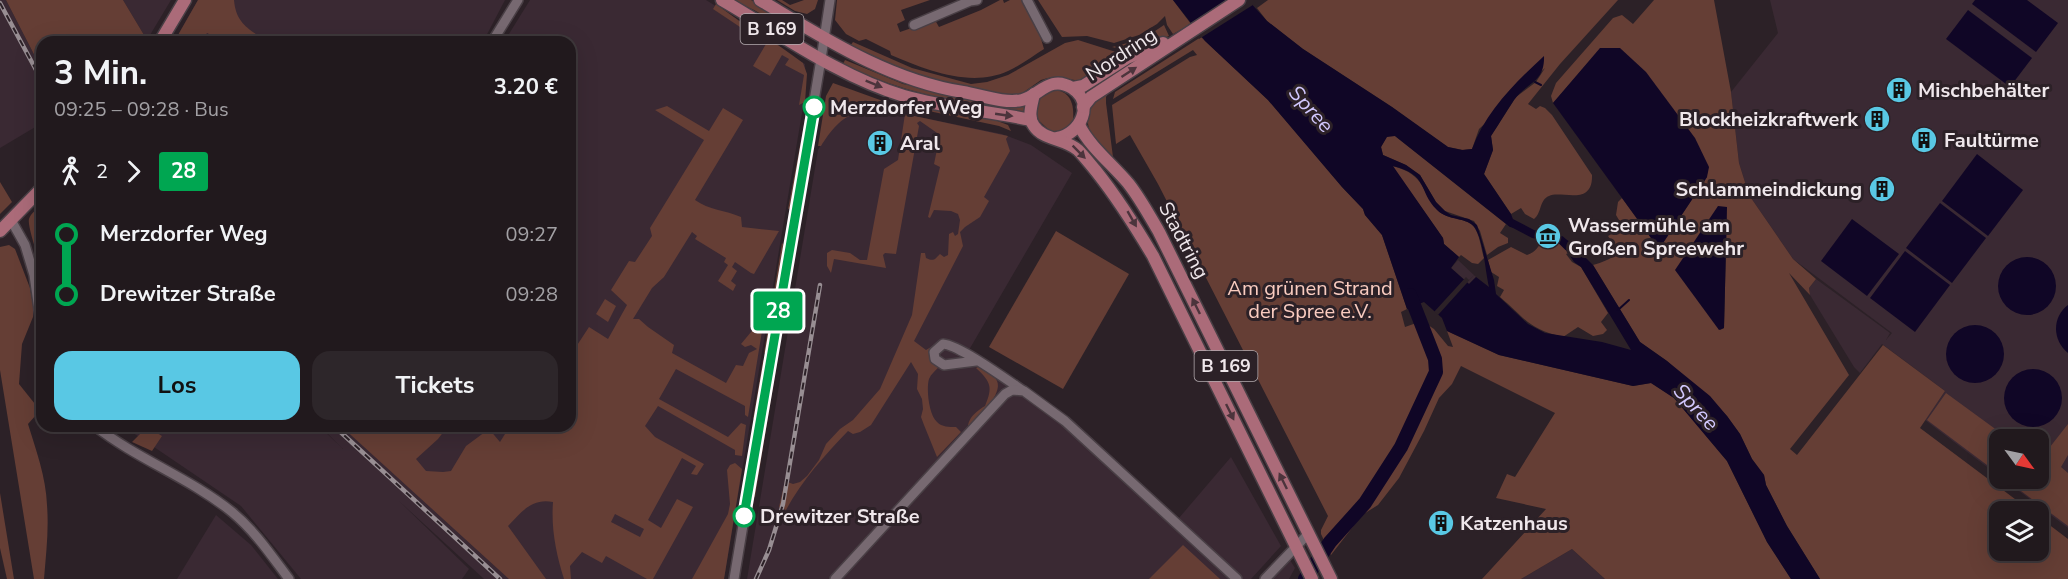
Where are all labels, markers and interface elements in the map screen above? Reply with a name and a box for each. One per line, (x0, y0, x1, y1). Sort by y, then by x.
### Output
road number: B 169 (740, 14, 804, 44)
street label: Nordring (1081, 21, 1162, 87)
text: 3 Min. (54, 51, 147, 96)
one-way arrow (1121, 67, 1137, 78)
text: 3.20 € (494, 72, 558, 102)
building icon: Mischbehälter (1884, 75, 1914, 105)
place label: Mischbehälter (1918, 77, 2049, 104)
water label: Spree (1282, 79, 1340, 139)
one-way arrow (865, 80, 883, 89)
place label: Merzdorfer Weg (830, 94, 982, 121)
text: 09:25 – 09:28 · Bus (54, 96, 229, 123)
marker: Merzdorfer Weg (803, 96, 825, 118)
building icon: Blockheizkraftwerk (1862, 104, 1892, 134)
place label: Blockheizkraftwerk (1679, 106, 1859, 133)
one-way arrow (995, 110, 1014, 119)
building icon: Faultürme (1909, 125, 1939, 155)
place label: Faultürme (1944, 127, 2039, 154)
building icon: Aral (865, 128, 895, 158)
place label: Aral (900, 130, 941, 157)
one-way arrow (1072, 145, 1086, 160)
icon: walk (54, 155, 87, 188)
icon: forward (117, 155, 150, 188)
text: 28 (171, 157, 196, 185)
text: 2 (96, 158, 108, 185)
building icon: Schlammeindickung (1867, 174, 1897, 204)
place label: Schlammeindickung (1676, 176, 1862, 203)
street label: Stadtring (1152, 197, 1215, 283)
one-way arrow (1126, 211, 1137, 227)
place label: Wassermühle am Großen Spreewehr (1568, 212, 1744, 262)
text: Merzdorfer Weg (100, 219, 268, 249)
text: 09:27 (505, 221, 558, 248)
museum icon: Wassermühle am Großen Spreewehr (1533, 221, 1563, 251)
park label: Am grünen Strand der Spree e.V. (1227, 275, 1393, 325)
text: Drewitzer Straße (100, 279, 276, 309)
text: 09:28 (505, 281, 558, 308)
line badge: 28 (751, 292, 805, 330)
text: 28 (765, 297, 791, 325)
one-way arrow (1191, 297, 1201, 314)
button: Los (54, 351, 300, 420)
button: Tickets (312, 351, 558, 420)
road number: B 169 (1194, 351, 1258, 381)
water label: Spree (1667, 377, 1725, 437)
one-way arrow (1225, 403, 1235, 420)
north arrow (1989, 429, 2049, 489)
map controls (1989, 429, 2049, 561)
one-way arrow (1278, 472, 1287, 489)
button: layers (1989, 501, 2049, 561)
place label: Drewitzer Straße (760, 503, 920, 530)
marker: Drewitzer Straße (733, 505, 755, 527)
building icon: Katzenhaus (1426, 508, 1456, 538)
place label: Katzenhaus (1460, 510, 1568, 537)

